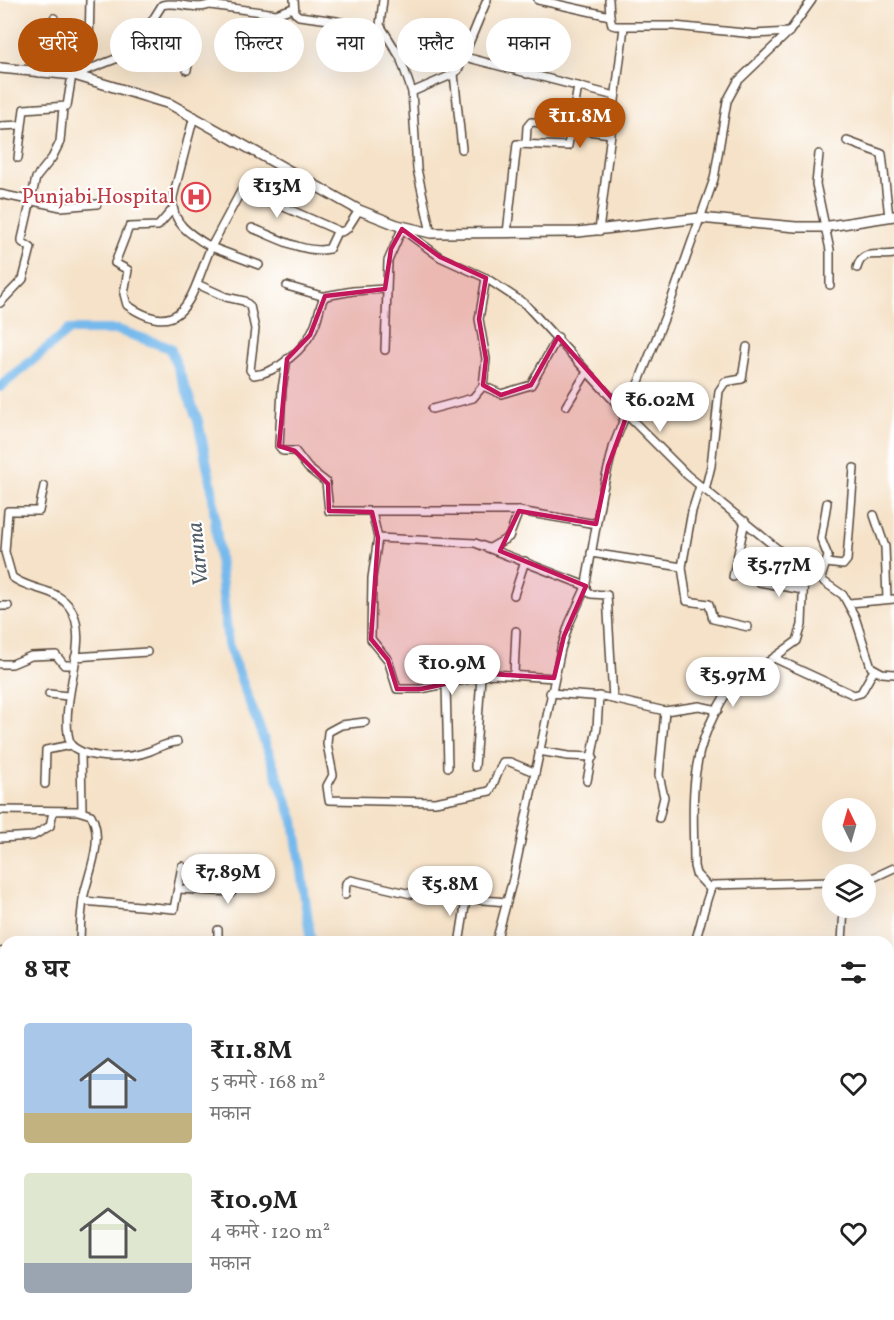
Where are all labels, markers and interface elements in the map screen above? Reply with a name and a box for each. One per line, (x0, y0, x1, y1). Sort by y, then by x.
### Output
chip: खरीदें (18, 18, 98, 72)
chip: किराया (110, 18, 202, 72)
chip: फ़िल्टर (214, 18, 304, 72)
chip: नया (316, 18, 385, 72)
chip: फ़्लैट (397, 18, 474, 72)
chip: मकान (486, 18, 571, 72)
pin: ₹11.8M (531, 98, 629, 149)
text: ₹11.8M (548, 103, 612, 131)
pin: ₹13M (241, 168, 313, 219)
text: ₹13M (253, 173, 301, 201)
hospital icon: Punjabi Hospital (180, 181, 212, 213)
place label: Punjabi Hospital (22, 183, 175, 212)
pin: ₹6.02M (611, 382, 709, 433)
text: ₹6.02M (625, 387, 695, 415)
water label: Varuna (180, 520, 218, 588)
pin: ₹5.77M (730, 547, 828, 598)
text: ₹5.77M (747, 552, 811, 580)
pin: ₹10.9M (403, 645, 501, 696)
text: ₹10.9M (418, 650, 486, 678)
pin: ₹5.97M (684, 657, 782, 708)
text: ₹5.97M (700, 662, 766, 690)
north arrow (822, 798, 876, 852)
map controls (822, 798, 876, 918)
pin: ₹7.89M (179, 854, 277, 905)
text: ₹7.89M (195, 859, 261, 887)
button: layers (822, 864, 876, 918)
pin: ₹5.8M (408, 866, 492, 917)
text: ₹5.8M (422, 871, 478, 899)
text: 8 घर (24, 952, 69, 988)
icon: filters (837, 956, 870, 989)
text: ₹11.8M (210, 1033, 292, 1069)
icon: home (72, 1047, 144, 1119)
icon: heart (837, 1067, 870, 1100)
text: 5 कमरे · 168 m² (210, 1069, 326, 1097)
text: मकान (210, 1101, 251, 1129)
text: ₹10.9M (210, 1183, 298, 1219)
icon: home (72, 1197, 144, 1269)
icon: heart (837, 1217, 870, 1250)
text: 4 कमरे · 120 m² (210, 1219, 330, 1247)
text: मकान (210, 1251, 251, 1279)

